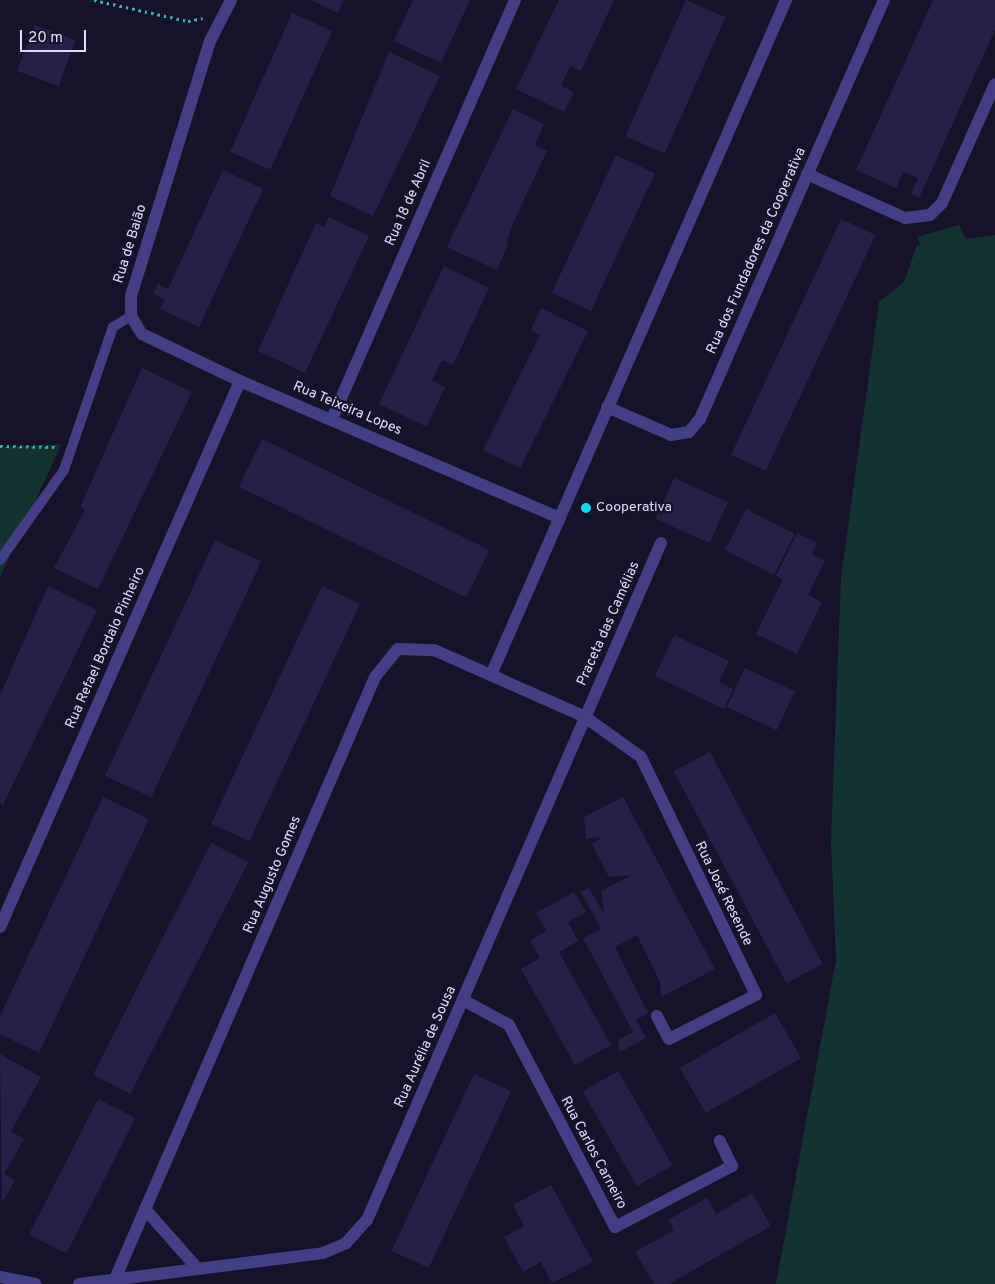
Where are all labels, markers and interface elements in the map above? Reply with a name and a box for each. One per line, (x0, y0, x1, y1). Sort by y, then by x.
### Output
scale bar (22, 20, 89, 52)
text: 20 m (28, 29, 63, 48)
street label: Rua dos Fundadores da Cooperativa (704, 145, 810, 357)
street label: Rua 18 de Abril (382, 157, 436, 249)
street label: Rua de Baião (111, 202, 151, 286)
street label: Rua Teixeira Lopes (290, 378, 404, 440)
place label: Cooperativa (596, 500, 672, 516)
marker: Cooperativa (580, 502, 592, 514)
street label: Praceta das Camélias (574, 559, 644, 689)
street label: Rua Refael Bordalo Pinheiro (63, 565, 149, 731)
street label: Rua Augusto Gomes (240, 813, 306, 937)
street label: Rua José Resende (690, 839, 756, 949)
street label: Rua Aurélia de Sousa (391, 983, 461, 1111)
street label: Rua Carlos Carneiro (556, 1094, 630, 1212)

